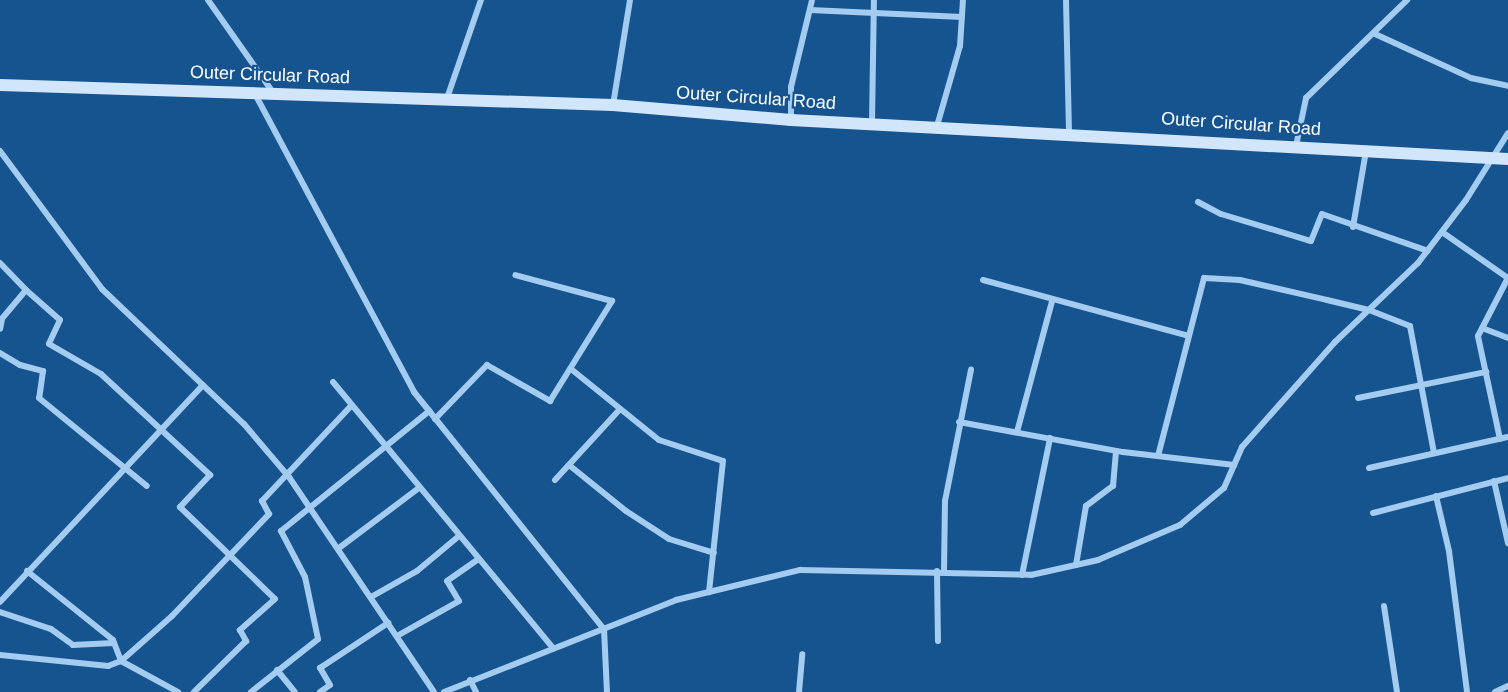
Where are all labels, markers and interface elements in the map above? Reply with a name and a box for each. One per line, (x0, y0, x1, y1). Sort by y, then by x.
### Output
street label: Outer Circular Road (190, 61, 350, 89)
street label: Outer Circular Road (675, 82, 837, 114)
street label: Outer Circular Road (1160, 108, 1322, 140)

